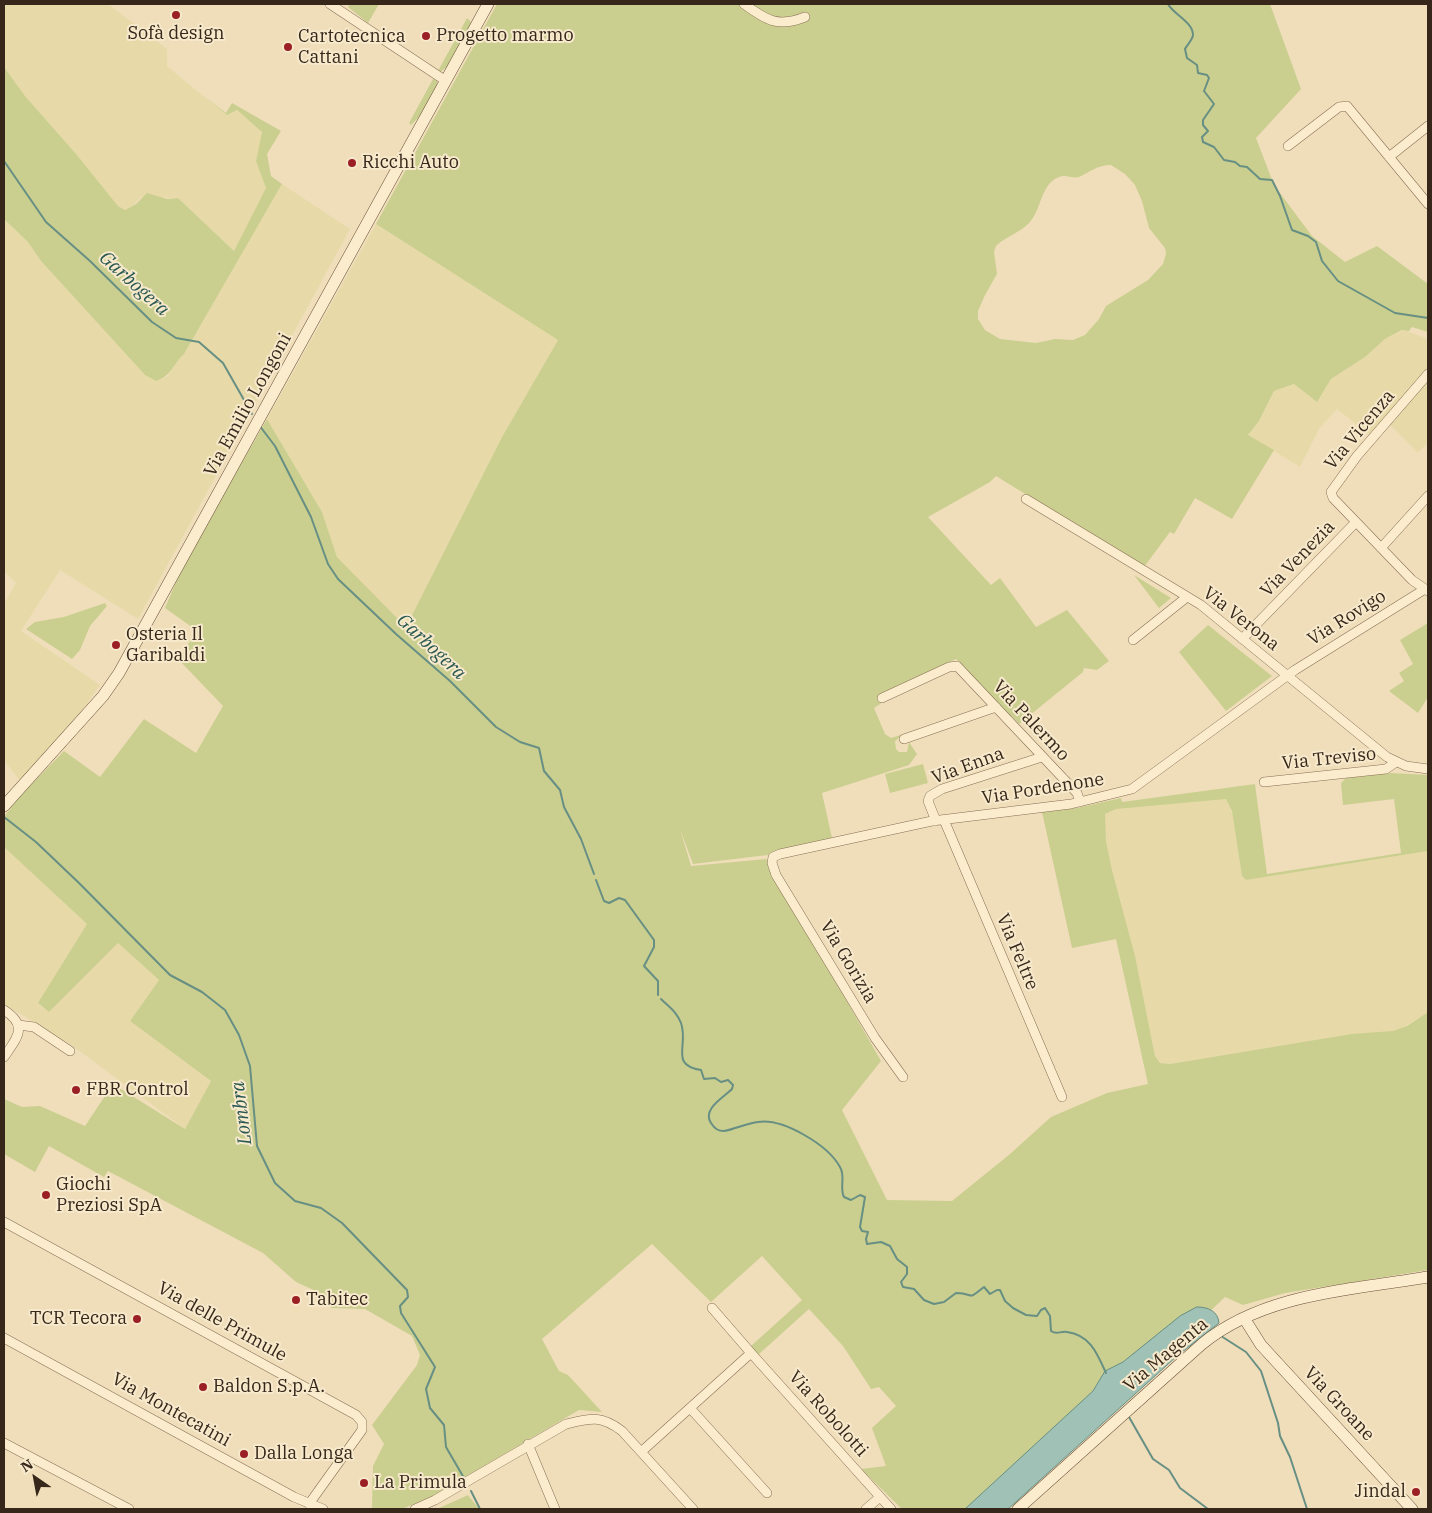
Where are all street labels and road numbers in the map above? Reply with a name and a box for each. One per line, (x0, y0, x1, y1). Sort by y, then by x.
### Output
street label: Via Emilio Longoni (200, 330, 296, 480)
street label: Via Vicenza (1320, 386, 1400, 474)
street label: Via Venezia (1256, 516, 1340, 602)
street label: Via Verona (1198, 582, 1284, 656)
street label: Via Rovigo (1304, 585, 1390, 651)
street label: Via Palermo (988, 676, 1074, 766)
street label: Via Enna (929, 743, 1007, 789)
street label: Via Treviso (1281, 743, 1377, 775)
street label: Via Pordenone (980, 769, 1106, 809)
street label: Via Feltre (991, 911, 1043, 993)
street label: Via Gorizia (815, 917, 881, 1007)
street label: Via delle Primule (154, 1278, 290, 1366)
street label: Via Magenta (1119, 1313, 1213, 1397)
street label: Via Groane (1299, 1362, 1379, 1446)
street label: Via Robolotti (784, 1367, 872, 1461)
street label: Via Montecatini (108, 1368, 234, 1452)

